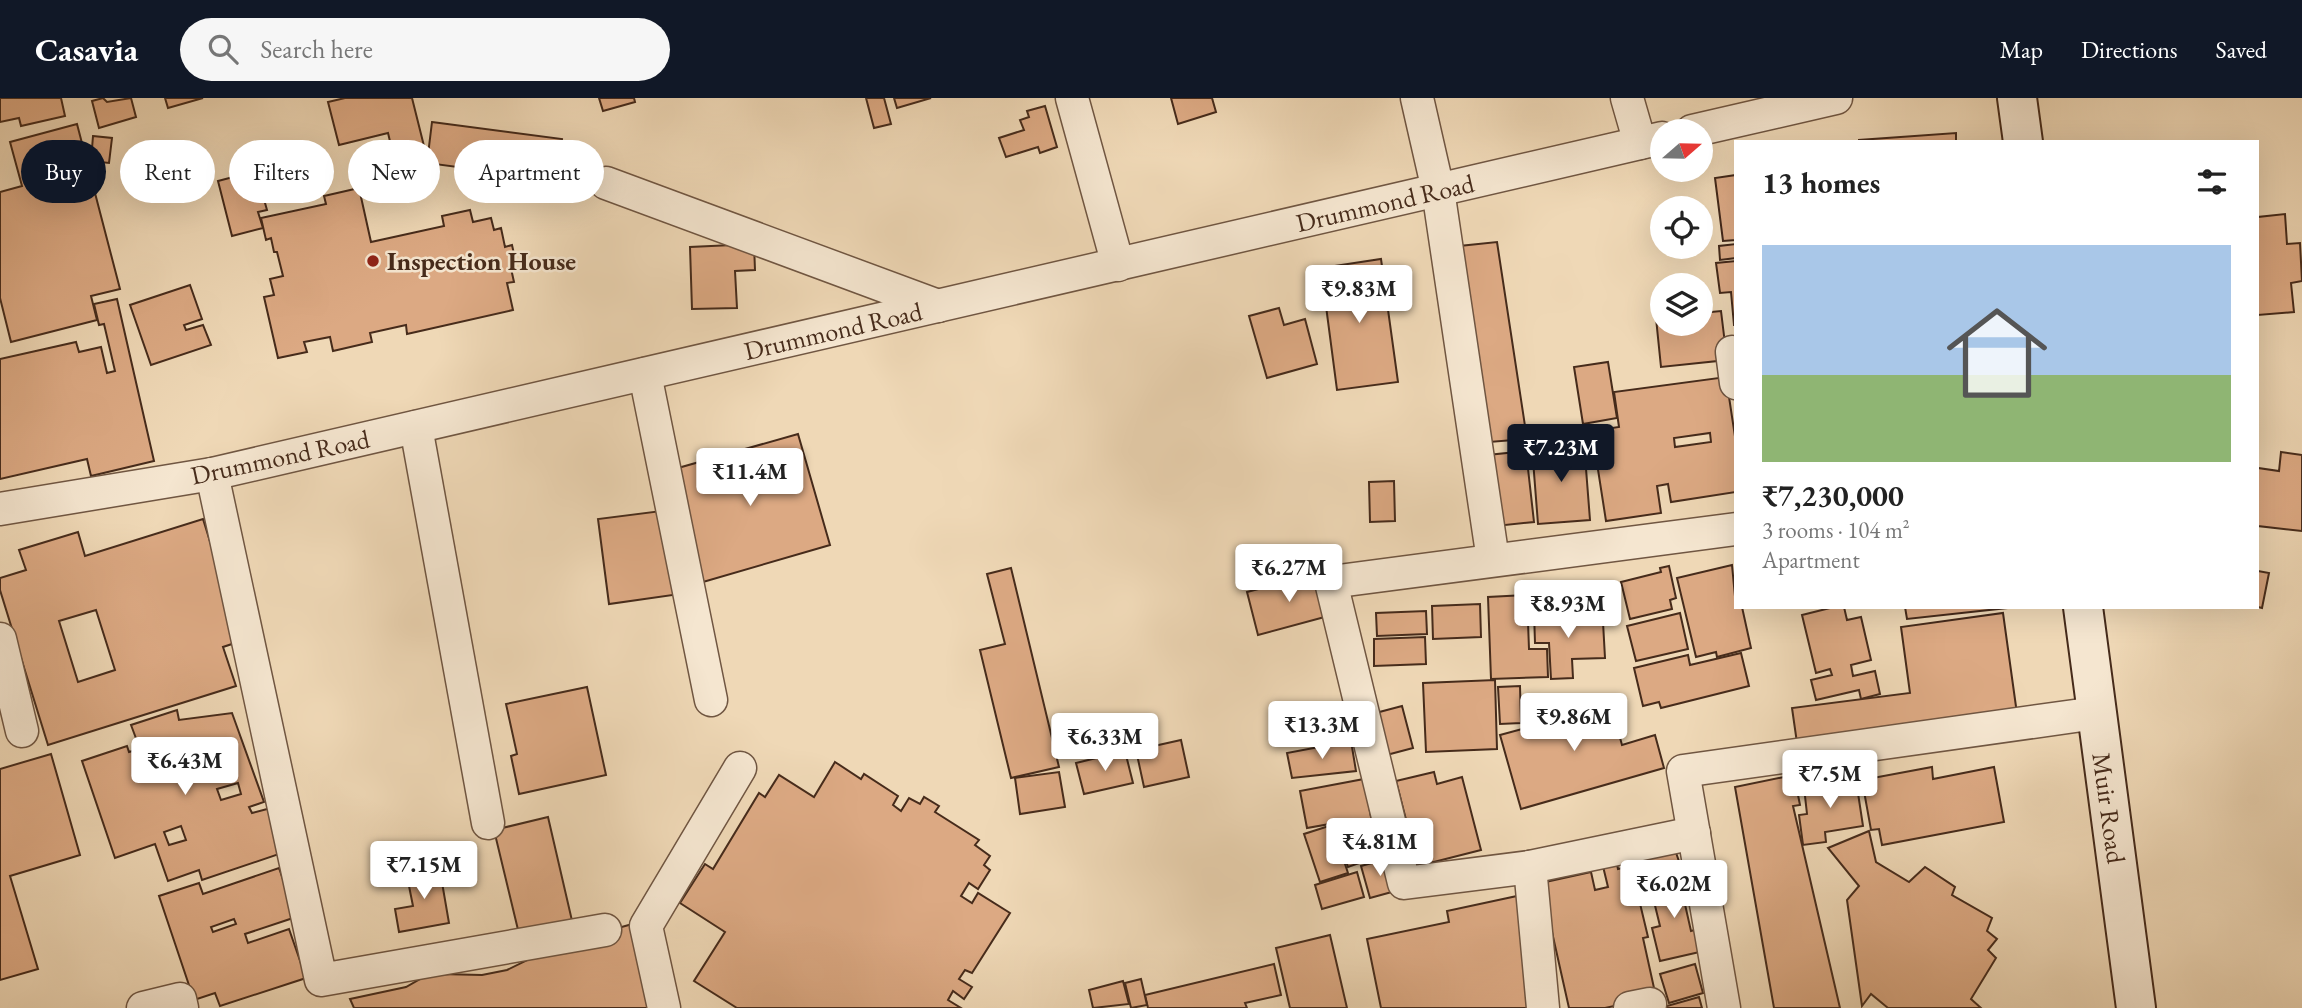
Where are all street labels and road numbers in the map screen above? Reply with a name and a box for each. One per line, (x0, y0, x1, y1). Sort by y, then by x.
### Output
street label: Drummond Road (1293, 166, 1478, 240)
street label: Drummond Road (741, 294, 926, 368)
street label: Drummond Road (188, 421, 373, 493)
street label: Muir Road (2084, 750, 2134, 867)

